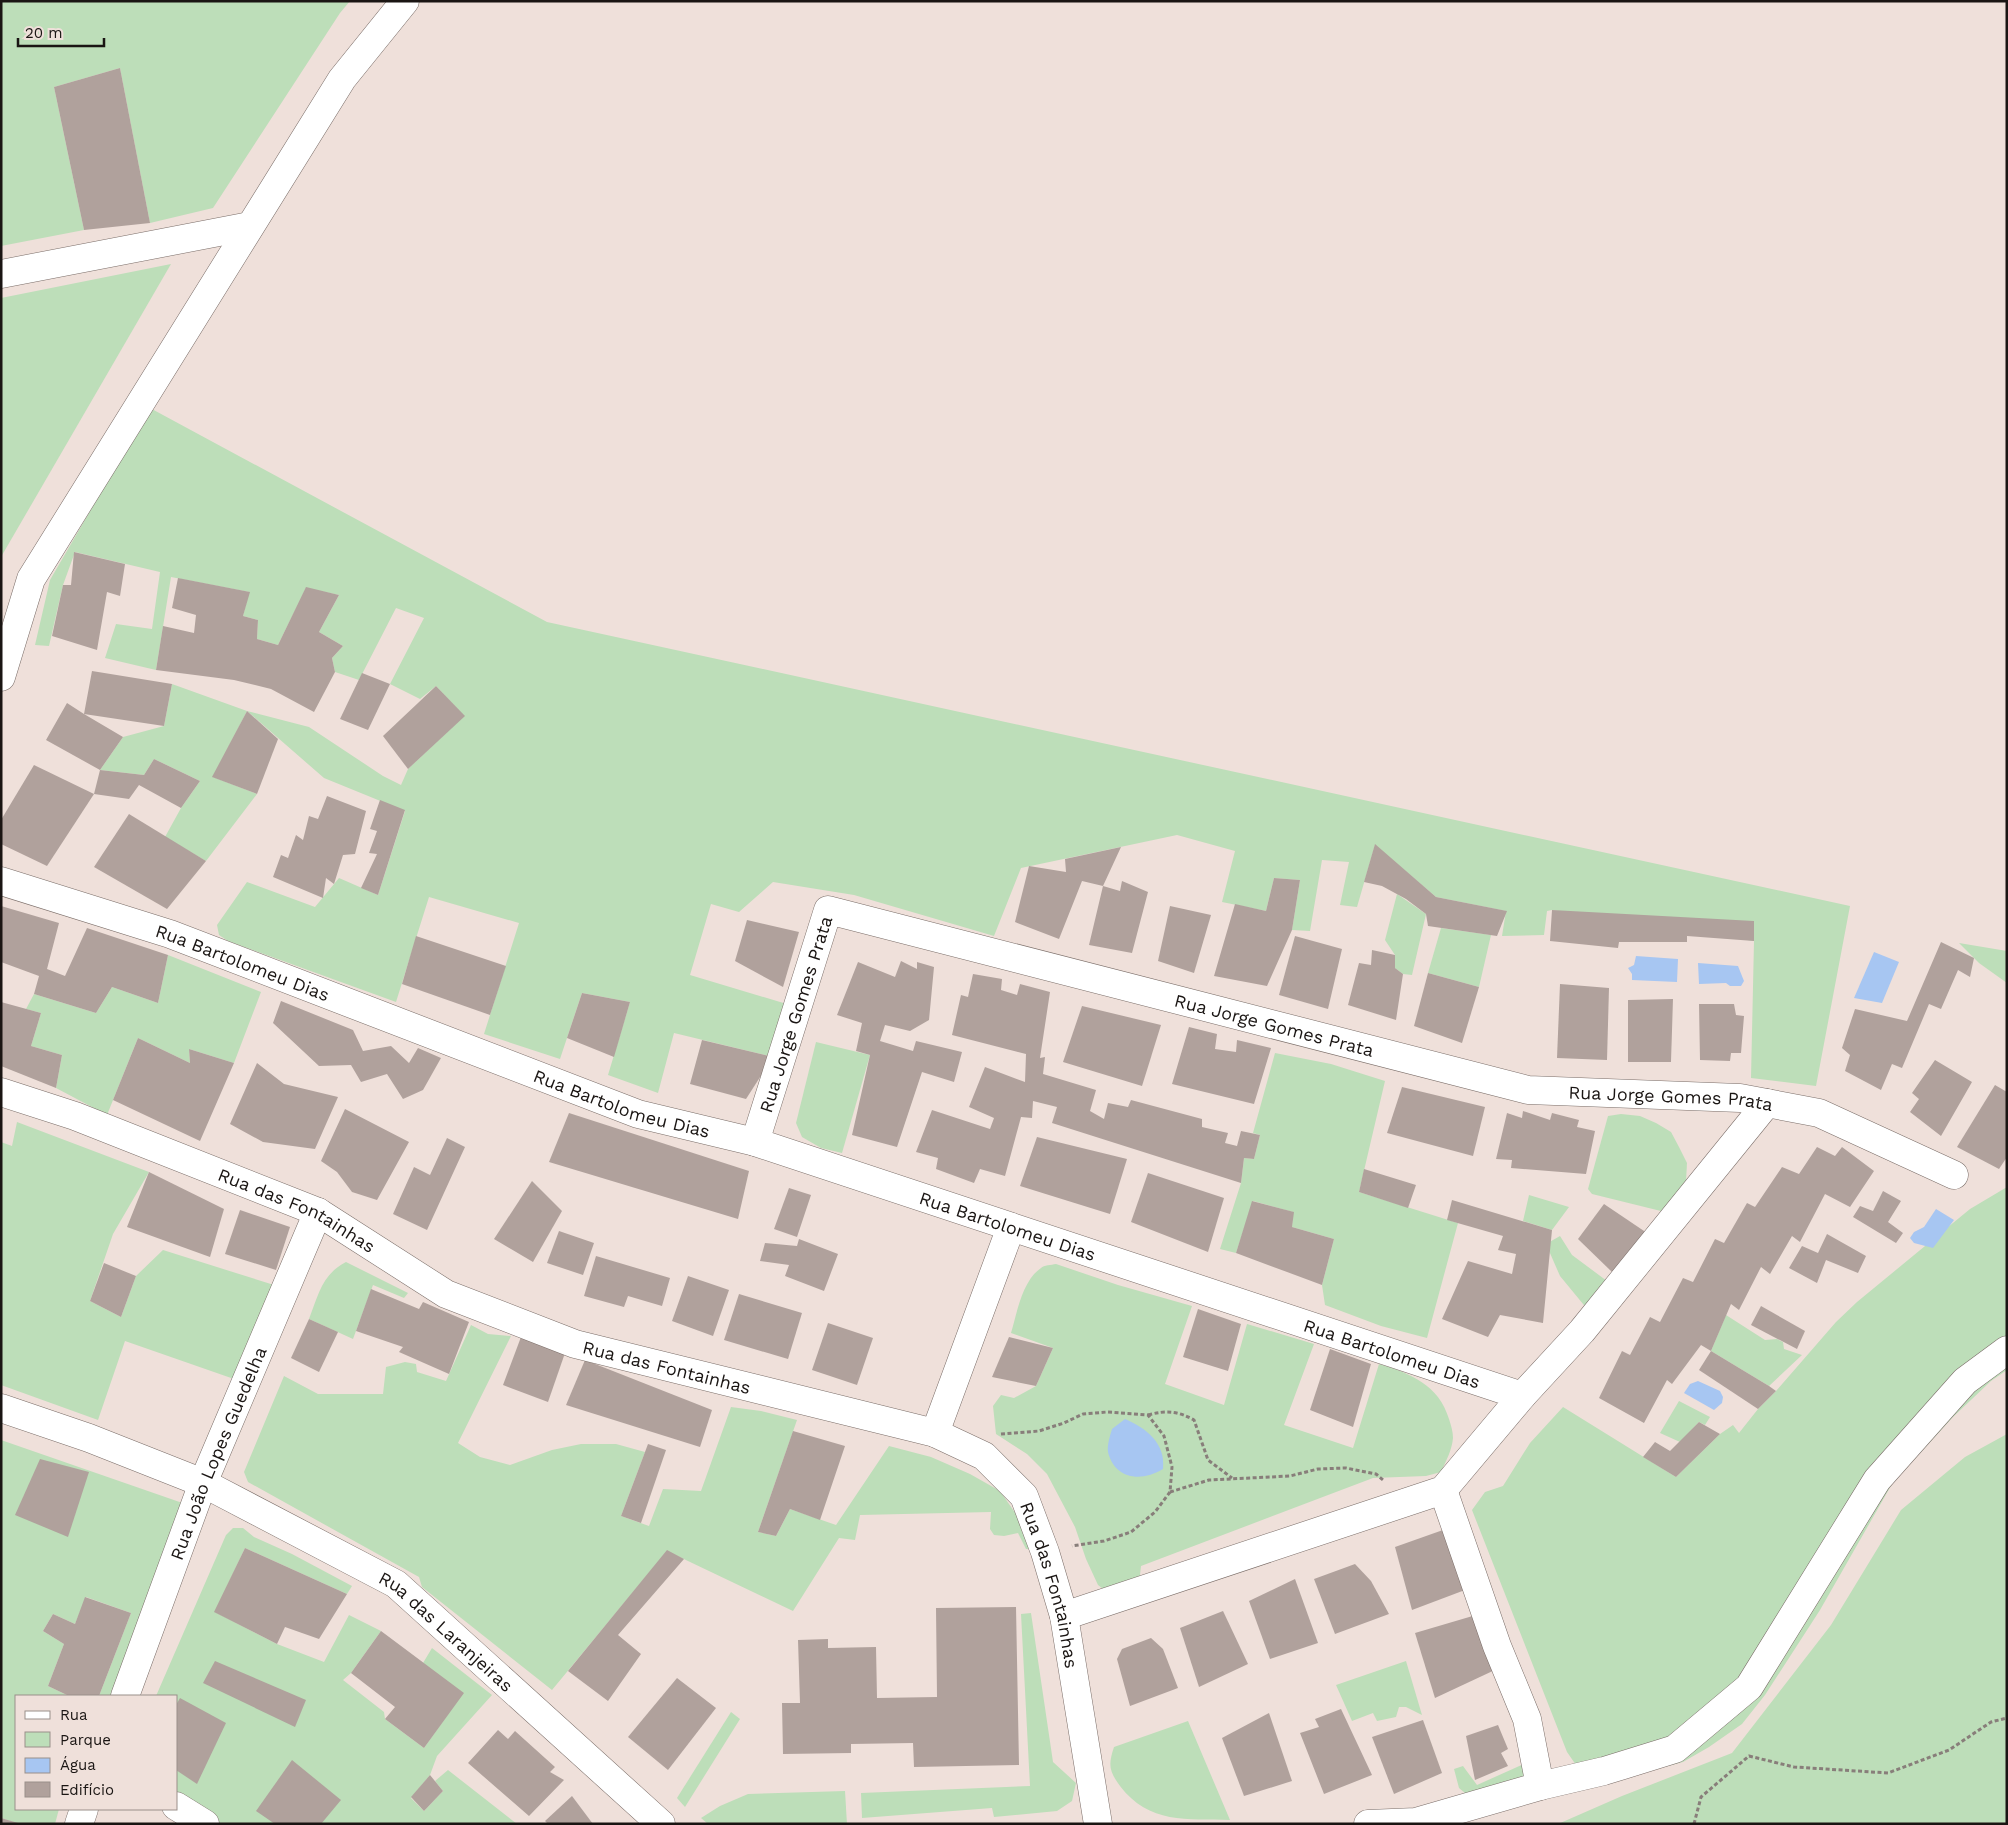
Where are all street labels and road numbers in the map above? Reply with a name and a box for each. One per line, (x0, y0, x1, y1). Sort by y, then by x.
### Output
street label: Rua Jorge Gomes Prata (754, 913, 836, 1115)
street label: Rua Bartolomeu Dias (153, 920, 333, 1005)
street label: Rua Jorge Gomes Prata (1172, 989, 1376, 1060)
street label: Rua Bartolomeu Dias (531, 1064, 712, 1141)
street label: Rua Jorge Gomes Prata (1568, 1081, 1775, 1115)
street label: Rua das Fontainhas (215, 1163, 379, 1257)
street label: Rua Bartolomeu Dias (917, 1187, 1099, 1265)
street label: Rua Bartolomeu Dias (1301, 1314, 1483, 1392)
street label: Rua das Fontainhas (581, 1336, 753, 1398)
street label: Rua João Lopes Guedelha (165, 1343, 270, 1563)
street label: Rua das Fontainhas (1017, 1499, 1083, 1670)
street label: Rua das Laranjeiras (376, 1567, 518, 1696)

